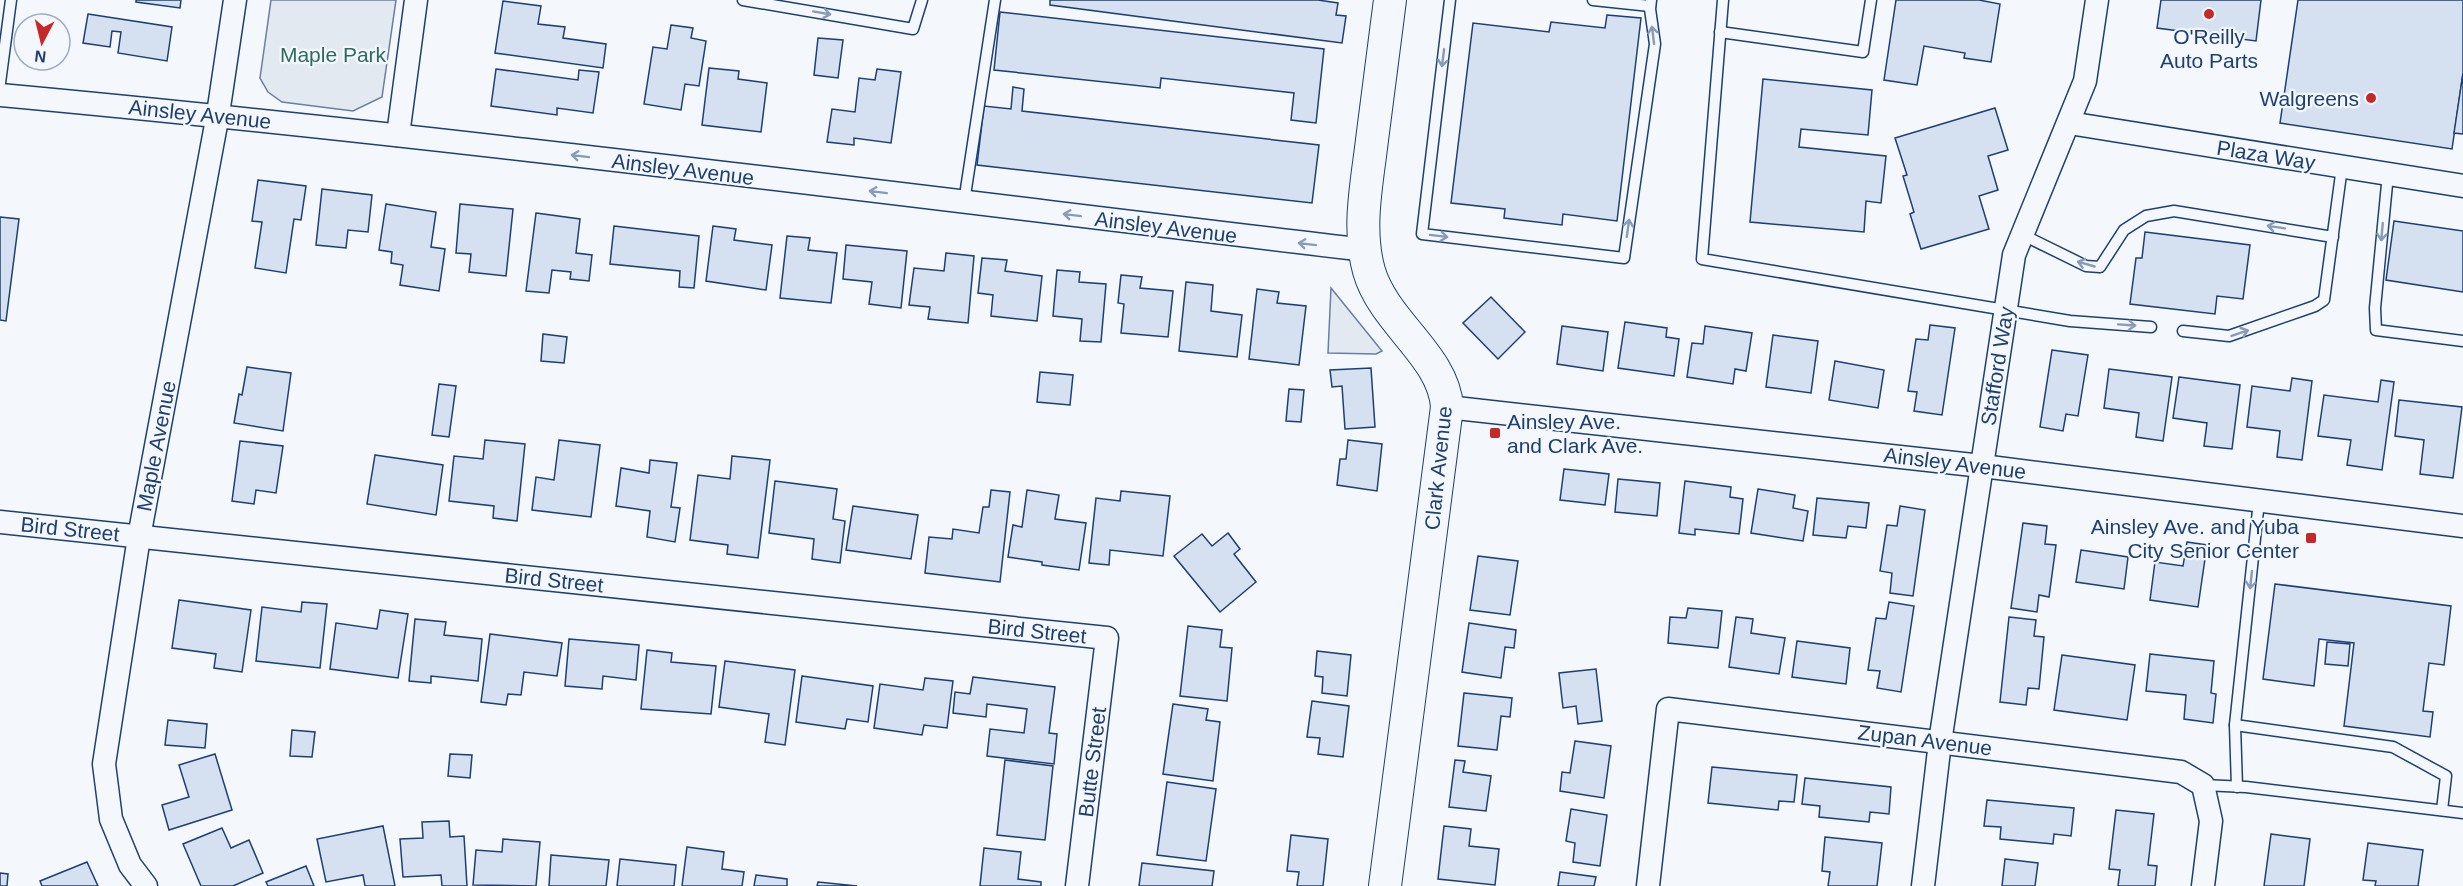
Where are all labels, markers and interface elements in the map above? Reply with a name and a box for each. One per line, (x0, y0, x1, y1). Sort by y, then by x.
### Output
marker: O'Reilly Auto Parts (2202, 7, 2216, 21)
one-way arrow (811, 8, 831, 19)
north arrow (12, 12, 72, 72)
place label: O'Reilly Auto Parts (2160, 25, 2258, 72)
one-way arrow (1648, 26, 1659, 46)
park label: Maple Park (280, 43, 387, 66)
text: N (33, 47, 47, 66)
one-way arrow (1437, 48, 1448, 68)
place label: Walgreens (2259, 87, 2359, 110)
marker: Walgreens (2364, 91, 2378, 105)
street label: Ainsley Avenue (128, 95, 272, 133)
street label: Plaza Way (2215, 136, 2317, 174)
street label: Ainsley Avenue (611, 149, 755, 189)
one-way arrow (571, 151, 591, 162)
one-way arrow (869, 186, 889, 197)
street label: Ainsley Avenue (1094, 207, 1238, 247)
one-way arrow (1062, 210, 1082, 221)
one-way arrow (1623, 219, 1634, 239)
one-way arrow (2266, 222, 2286, 233)
one-way arrow (2376, 222, 2387, 242)
one-way arrow (1429, 231, 1449, 242)
one-way arrow (1298, 238, 1318, 249)
one-way arrow (2077, 258, 2096, 269)
street label: Stafford Way (1976, 304, 2018, 427)
one-way arrow (2116, 320, 2136, 331)
one-way arrow (2230, 326, 2249, 337)
street label: Maple Avenue (132, 379, 180, 513)
street label: Clark Avenue (1420, 405, 1456, 531)
place label: Ainsley Ave. and Clark Ave. (1507, 410, 1643, 457)
marker: Ainsley Ave. and Clark Ave. (1488, 426, 1502, 440)
street label: Ainsley Avenue (1883, 443, 2027, 483)
street label: Bird Street (19, 512, 121, 546)
place label: Ainsley Ave. and Yuba City Senior Center (2091, 515, 2299, 562)
marker: Ainsley Ave. and Yuba City Senior Center (2304, 531, 2318, 545)
street label: Bird Street (503, 563, 605, 597)
one-way arrow (2245, 570, 2256, 589)
street label: Bird Street (986, 614, 1088, 648)
street label: Butte Street (1074, 705, 1110, 818)
street label: Zupan Avenue (1857, 720, 1993, 760)

